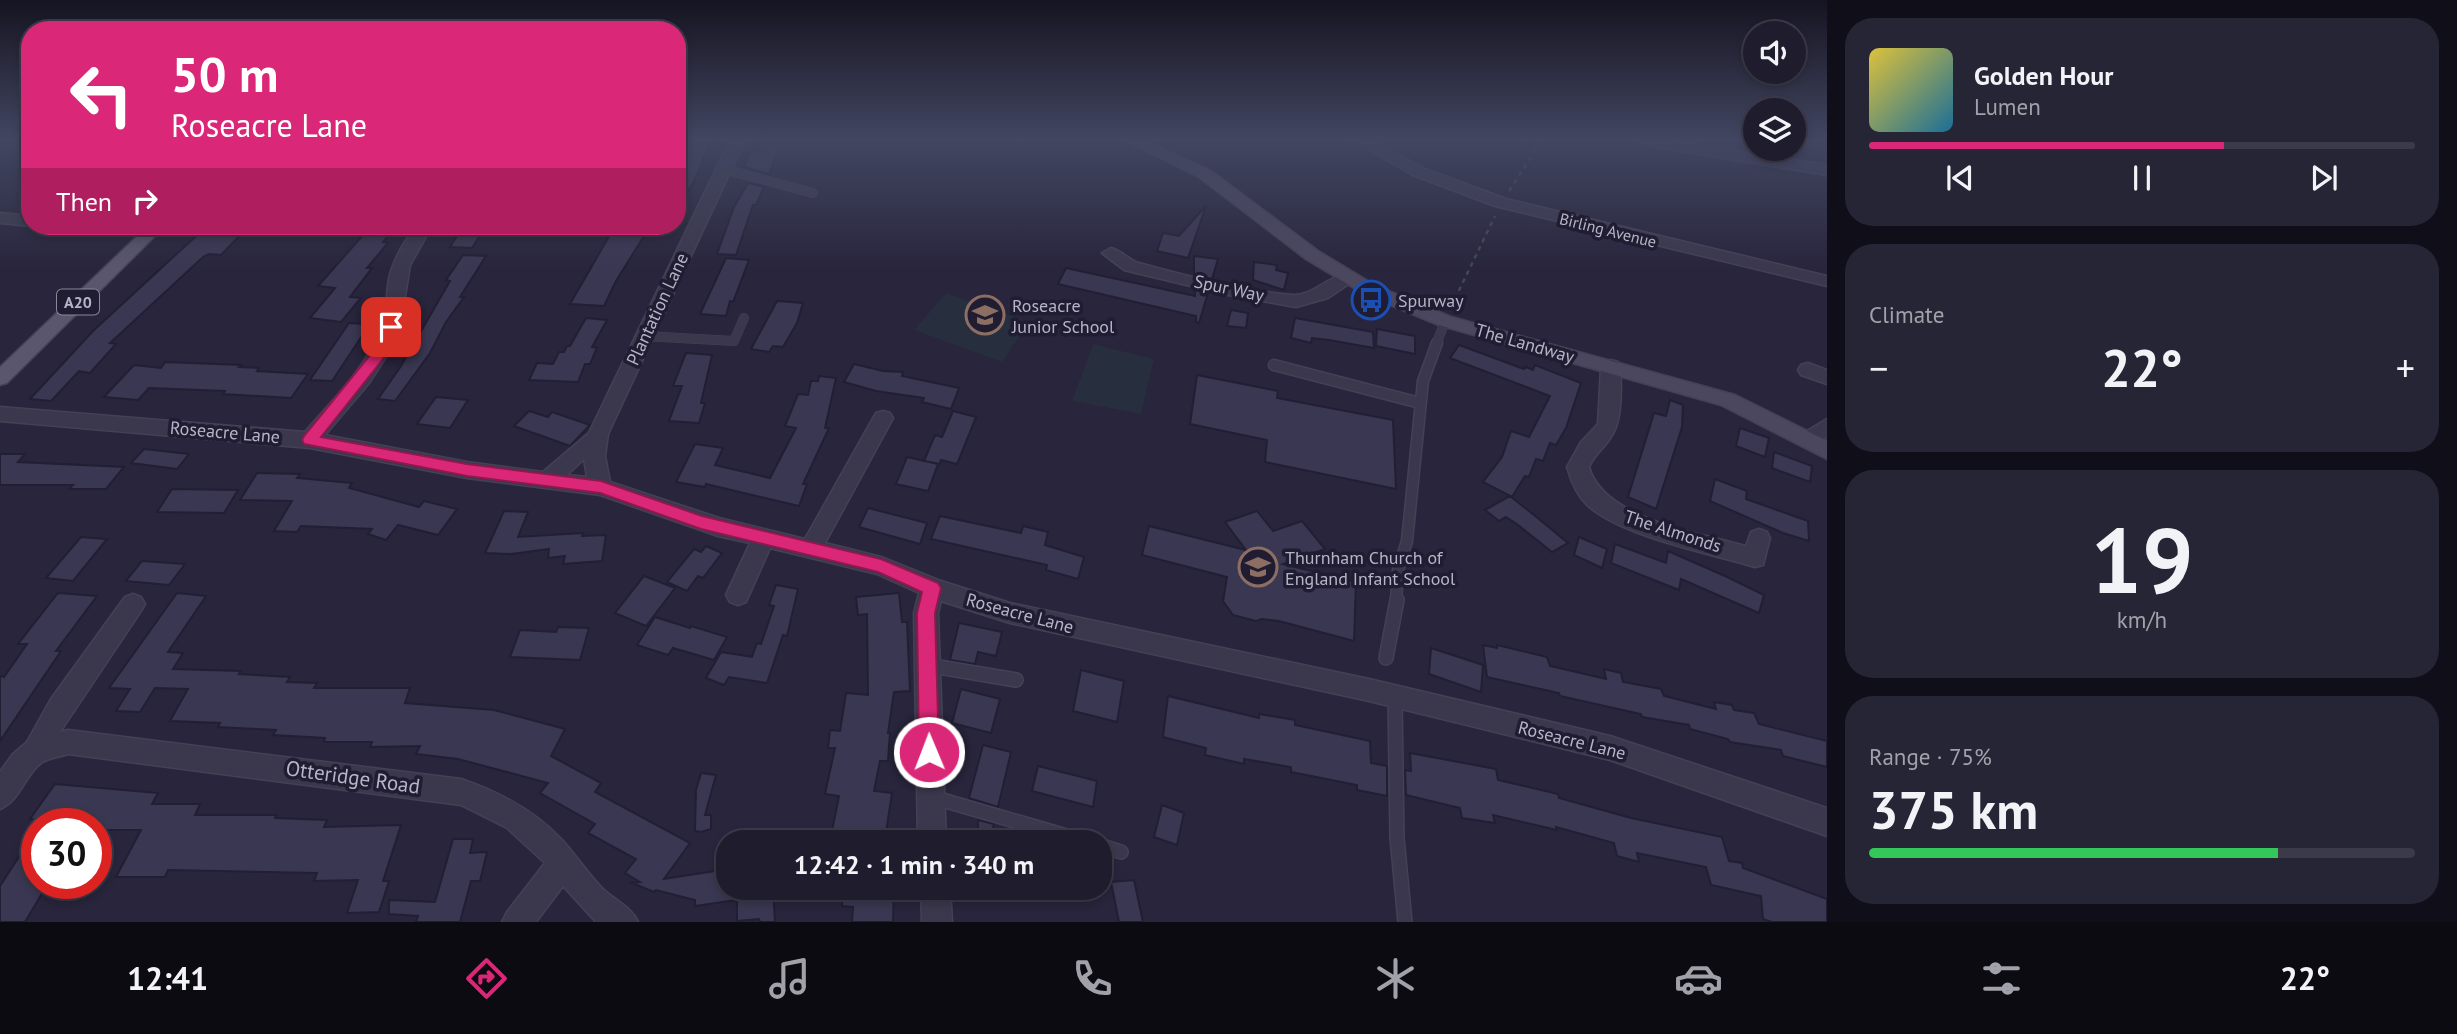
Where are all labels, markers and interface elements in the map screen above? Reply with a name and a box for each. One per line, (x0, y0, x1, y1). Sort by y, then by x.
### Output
map controls (1743, 21, 1806, 161)
button: sound (1743, 21, 1806, 84)
text: 50 m (171, 42, 278, 106)
icon: left (56, 49, 147, 140)
text: Golden Hour (1974, 59, 2113, 92)
text: Lumen (1974, 92, 2041, 121)
button: layers (1743, 98, 1806, 161)
text: Roseacre Lane (171, 104, 367, 146)
icon: previous (1941, 159, 1979, 197)
icon: pause (2123, 159, 2161, 197)
icon: next (2305, 159, 2343, 197)
icon: right (126, 182, 164, 220)
text: Then (56, 185, 112, 218)
street label: Birling Avenue (1557, 208, 1659, 252)
street label: Plantation Lane (621, 249, 693, 369)
street label: Spur Way (1192, 269, 1267, 307)
bus stop icon: Spurway (1350, 279, 1392, 321)
place label: Spurway (1398, 289, 1464, 312)
road number: A20 (57, 290, 99, 314)
school or university icon: Roseacre Junior School (964, 294, 1006, 336)
place label: Roseacre Junior School (1011, 294, 1115, 338)
pin (361, 297, 421, 357)
text: Climate (1869, 300, 1944, 329)
icon: arrive (372, 308, 410, 346)
street label: The Landway (1473, 318, 1578, 368)
text: 22° (2101, 334, 2183, 401)
text: − (1869, 343, 1888, 392)
text: + (2396, 343, 2415, 392)
street label: Roseacre Lane (169, 416, 281, 448)
text: 19 (2090, 500, 2194, 618)
street label: The Almonds (1622, 505, 1724, 557)
school or university icon: Thurnham Church of England Infant School (1237, 546, 1279, 588)
place label: Thurnham Church of England Infant School (1285, 546, 1456, 590)
street label: Roseacre Lane (964, 588, 1076, 638)
text: km/h (2117, 605, 2167, 634)
position arrow (892, 715, 966, 789)
street label: Roseacre Lane (1516, 716, 1628, 764)
text: Range · 75% (1869, 742, 1992, 771)
street label: Otteridge Road (284, 754, 422, 800)
text: 375 km (1869, 776, 2038, 843)
speed limit sign: 30 (21, 808, 112, 899)
text: 12:42 · 1 min · 340 m (794, 848, 1034, 881)
icon: directions (462, 954, 511, 1003)
icon: music (765, 954, 814, 1003)
icon: phone (1068, 954, 1117, 1003)
icon: climate (1371, 954, 1420, 1003)
icon: car (1674, 954, 1723, 1003)
icon: filters (1977, 954, 2026, 1003)
text: 12:41 (127, 957, 208, 999)
text: 22° (2280, 957, 2330, 999)

